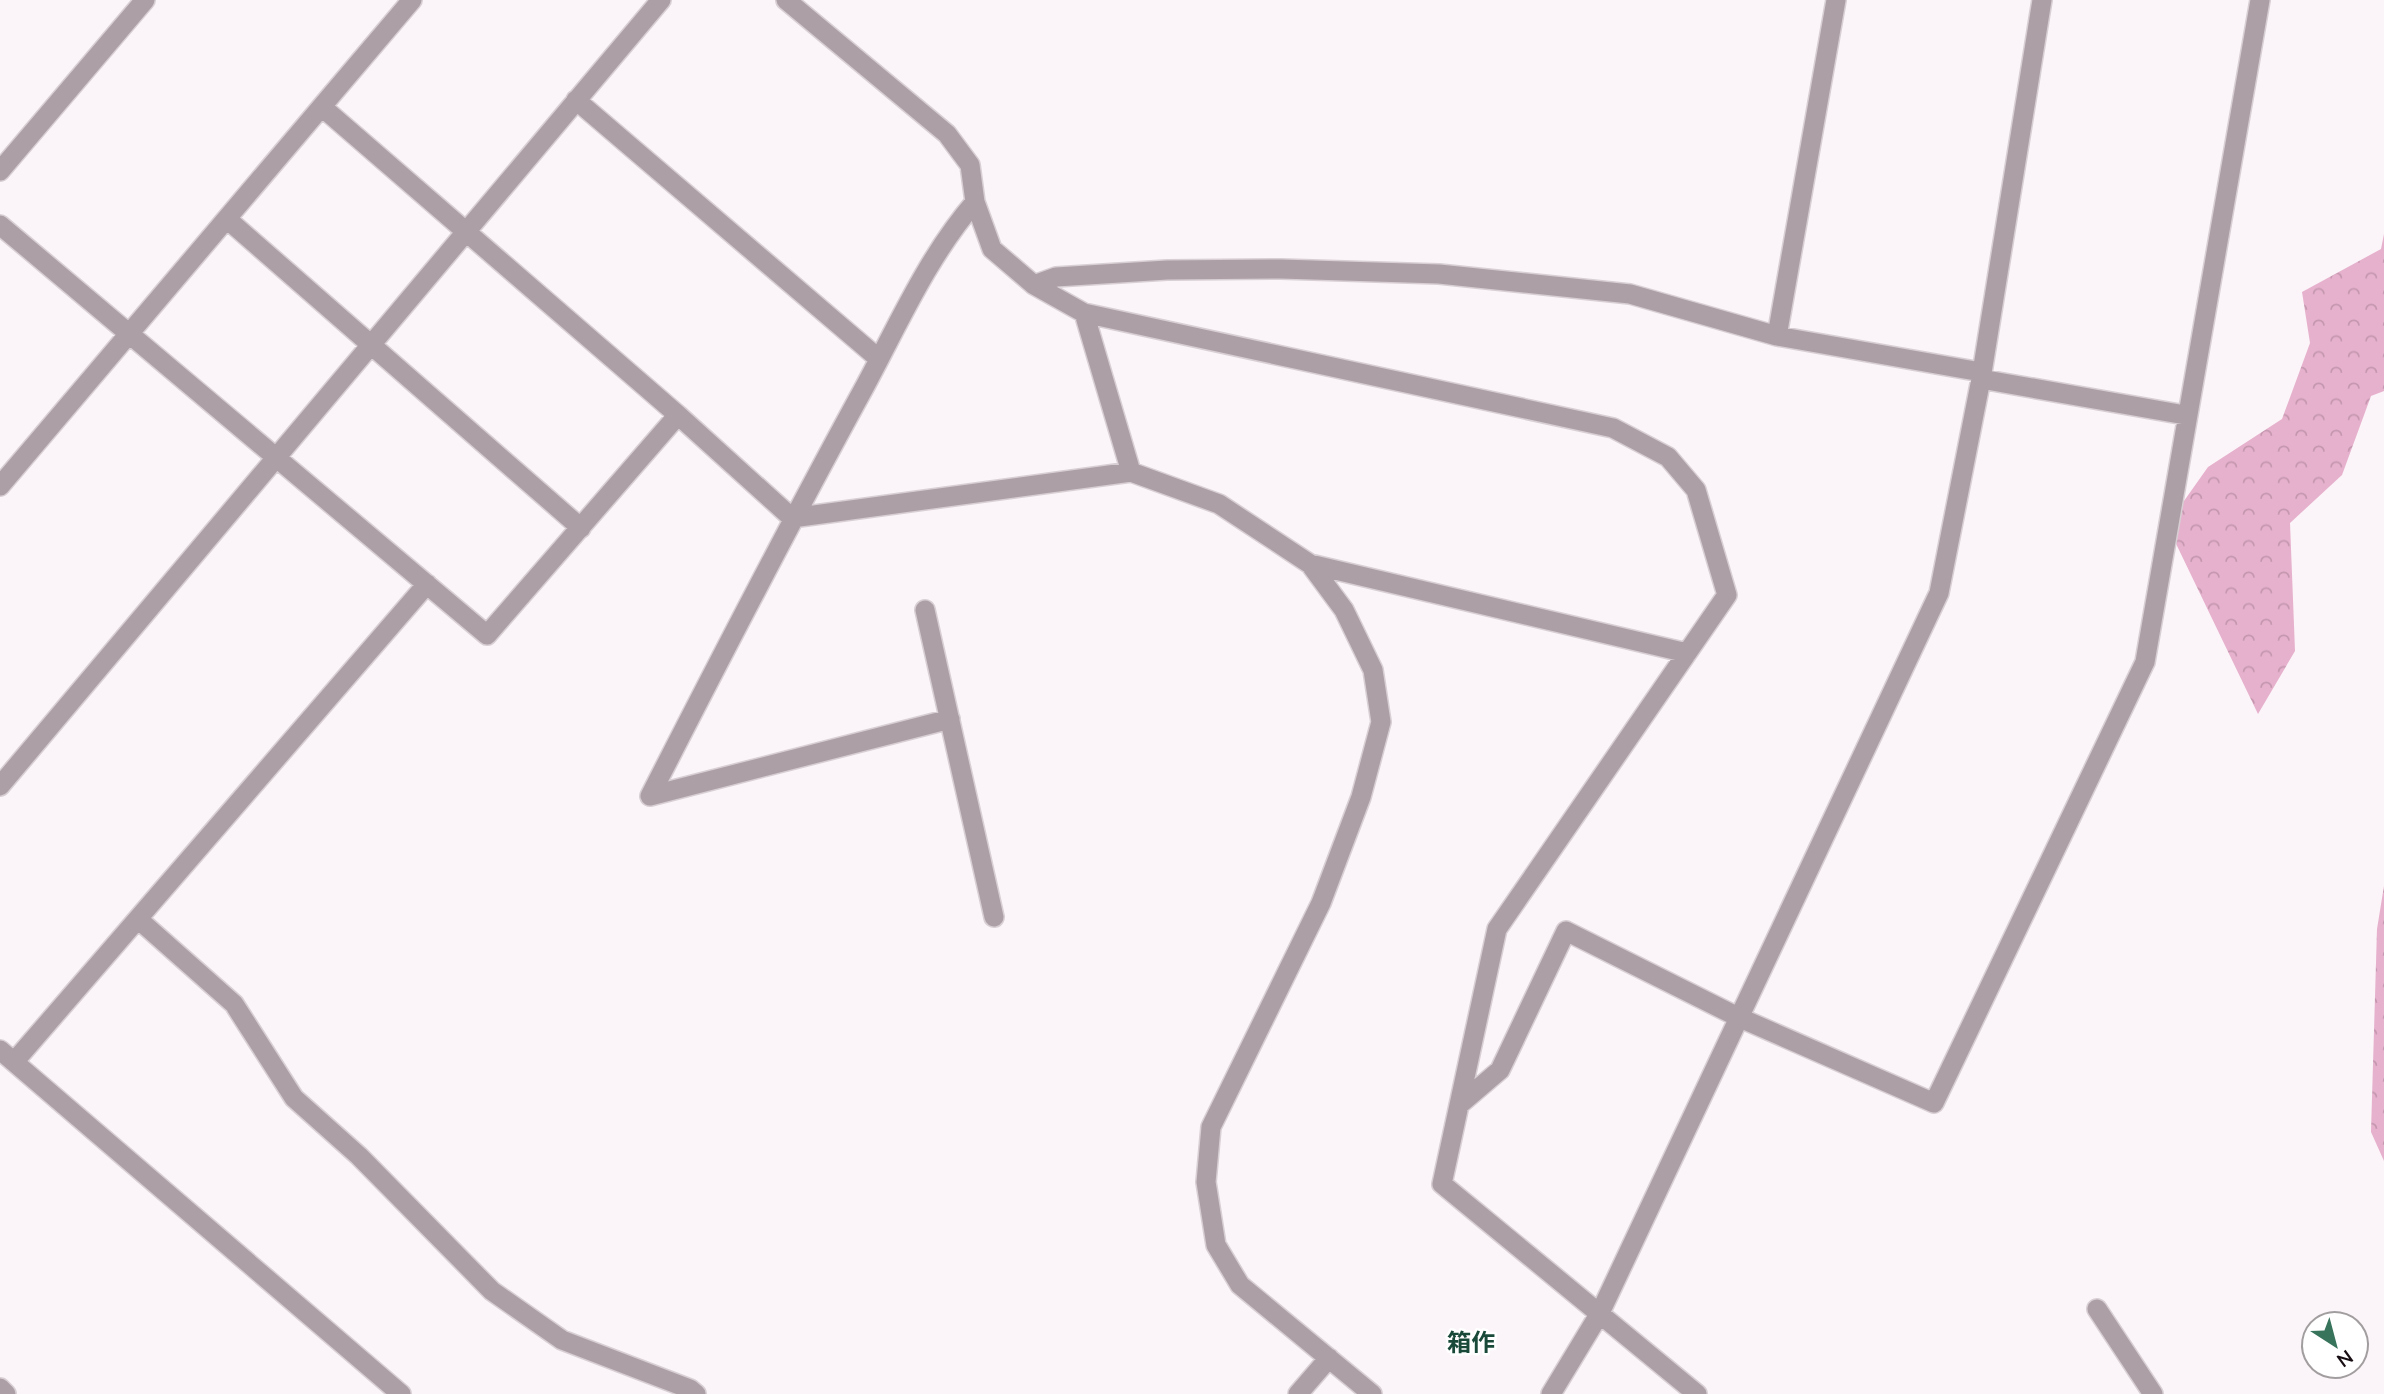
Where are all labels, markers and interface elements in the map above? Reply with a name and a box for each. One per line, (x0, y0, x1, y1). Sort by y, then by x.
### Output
north arrow (2300, 1310, 2370, 1380)
district label: 箱作 (1447, 1327, 1495, 1359)
text: N (2331, 1343, 2358, 1373)

